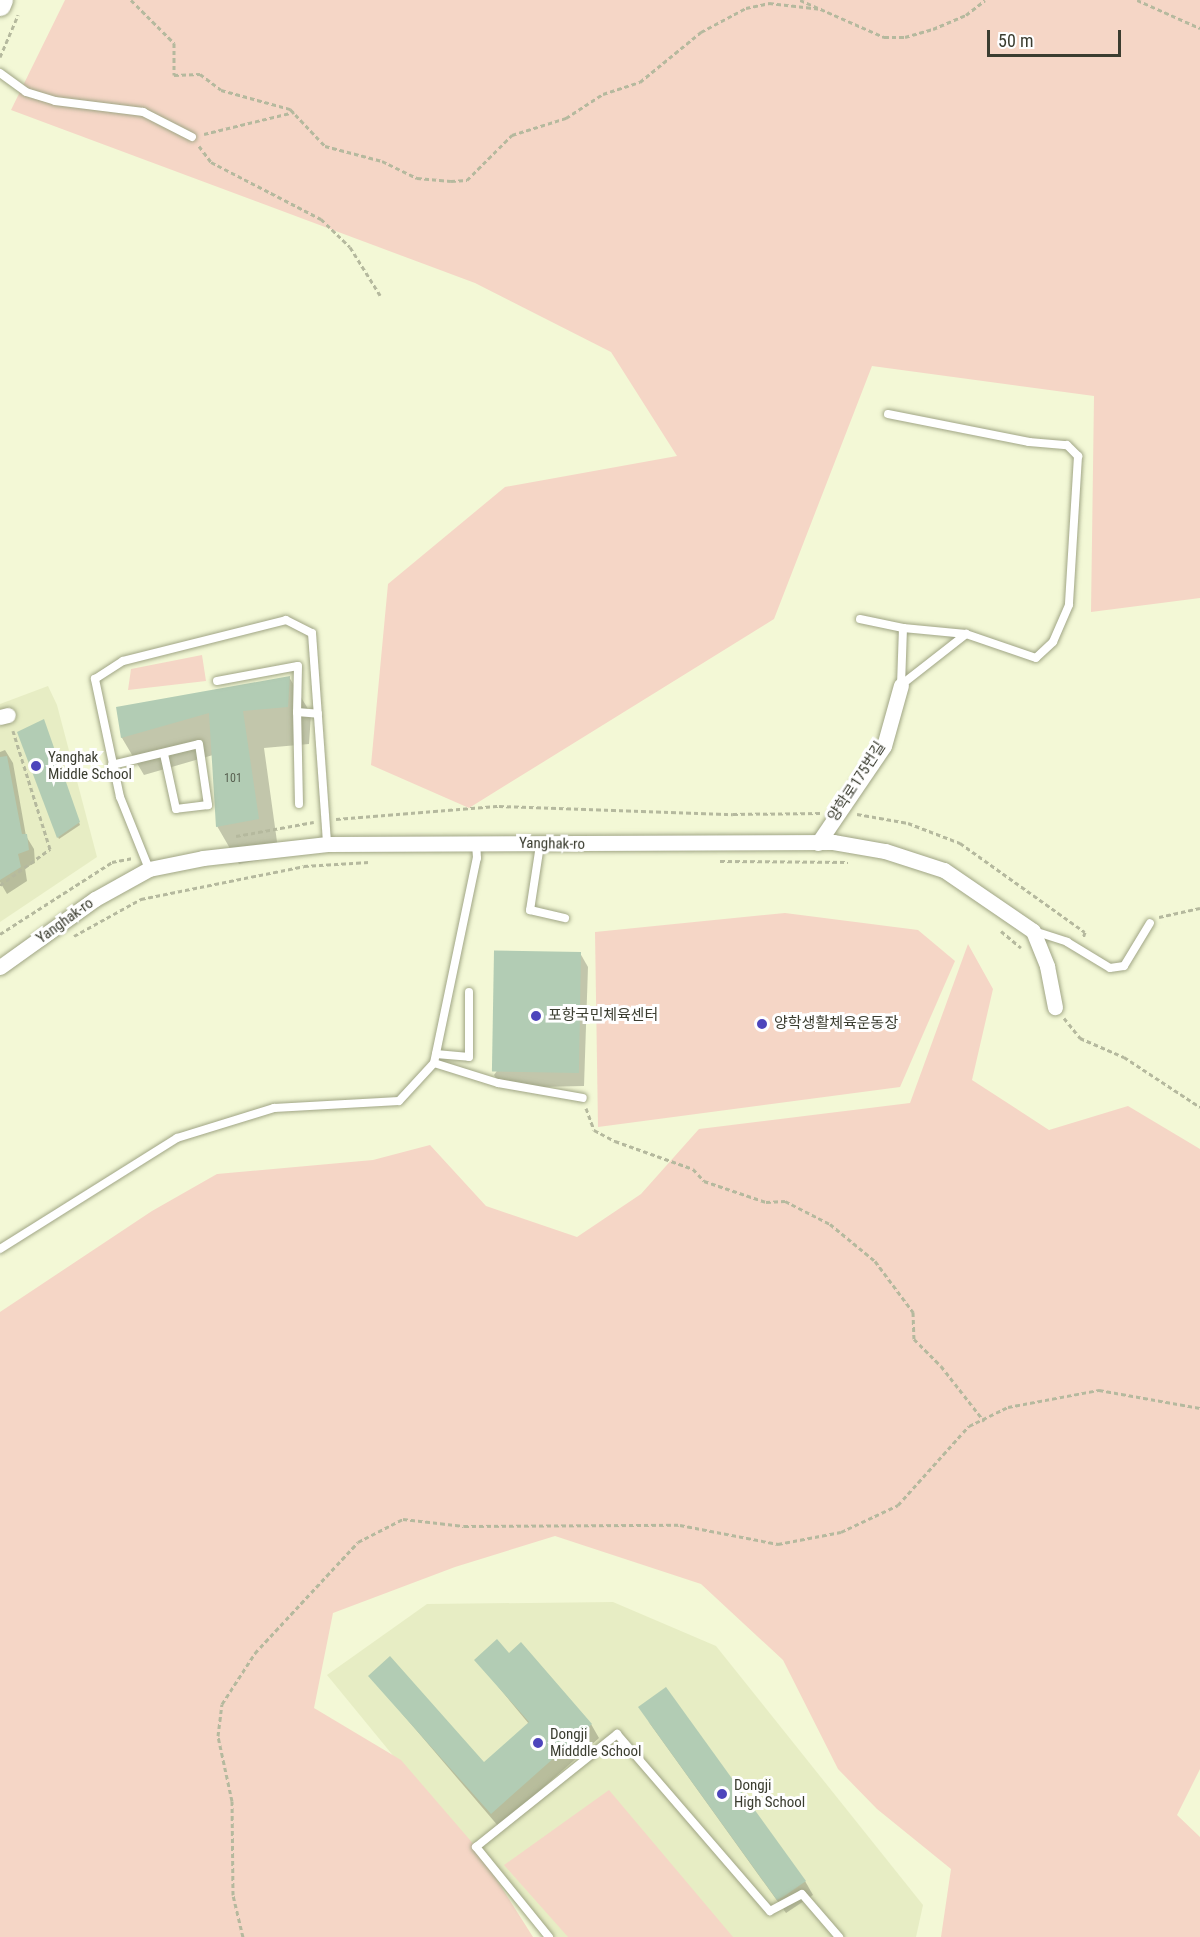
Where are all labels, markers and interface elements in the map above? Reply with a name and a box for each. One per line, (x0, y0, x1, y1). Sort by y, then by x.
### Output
scale bar (990, 18, 1124, 56)
text: 50 m (998, 30, 1033, 51)
street label: 양학로175번길 (825, 739, 889, 825)
place label: Yanghak Middle School (48, 748, 132, 783)
marker: Yanghak Middle School (29, 759, 43, 773)
house number: 101 (224, 772, 242, 786)
street label: Yanghak-ro (519, 834, 585, 854)
street label: Yanghak-ro (33, 894, 97, 948)
place label: 포항국민체육센터 (548, 1007, 658, 1025)
marker: 포항국민체육센터 (529, 1009, 543, 1023)
place label: 양학생활체육운동장 (774, 1015, 898, 1033)
marker: 양학생활체육운동장 (755, 1017, 769, 1031)
place label: Dongji Midddle School (550, 1725, 641, 1760)
marker: Dongji Midddle School (531, 1736, 545, 1750)
place label: Dongji High School (734, 1776, 805, 1811)
marker: Dongji High School (715, 1787, 729, 1801)

